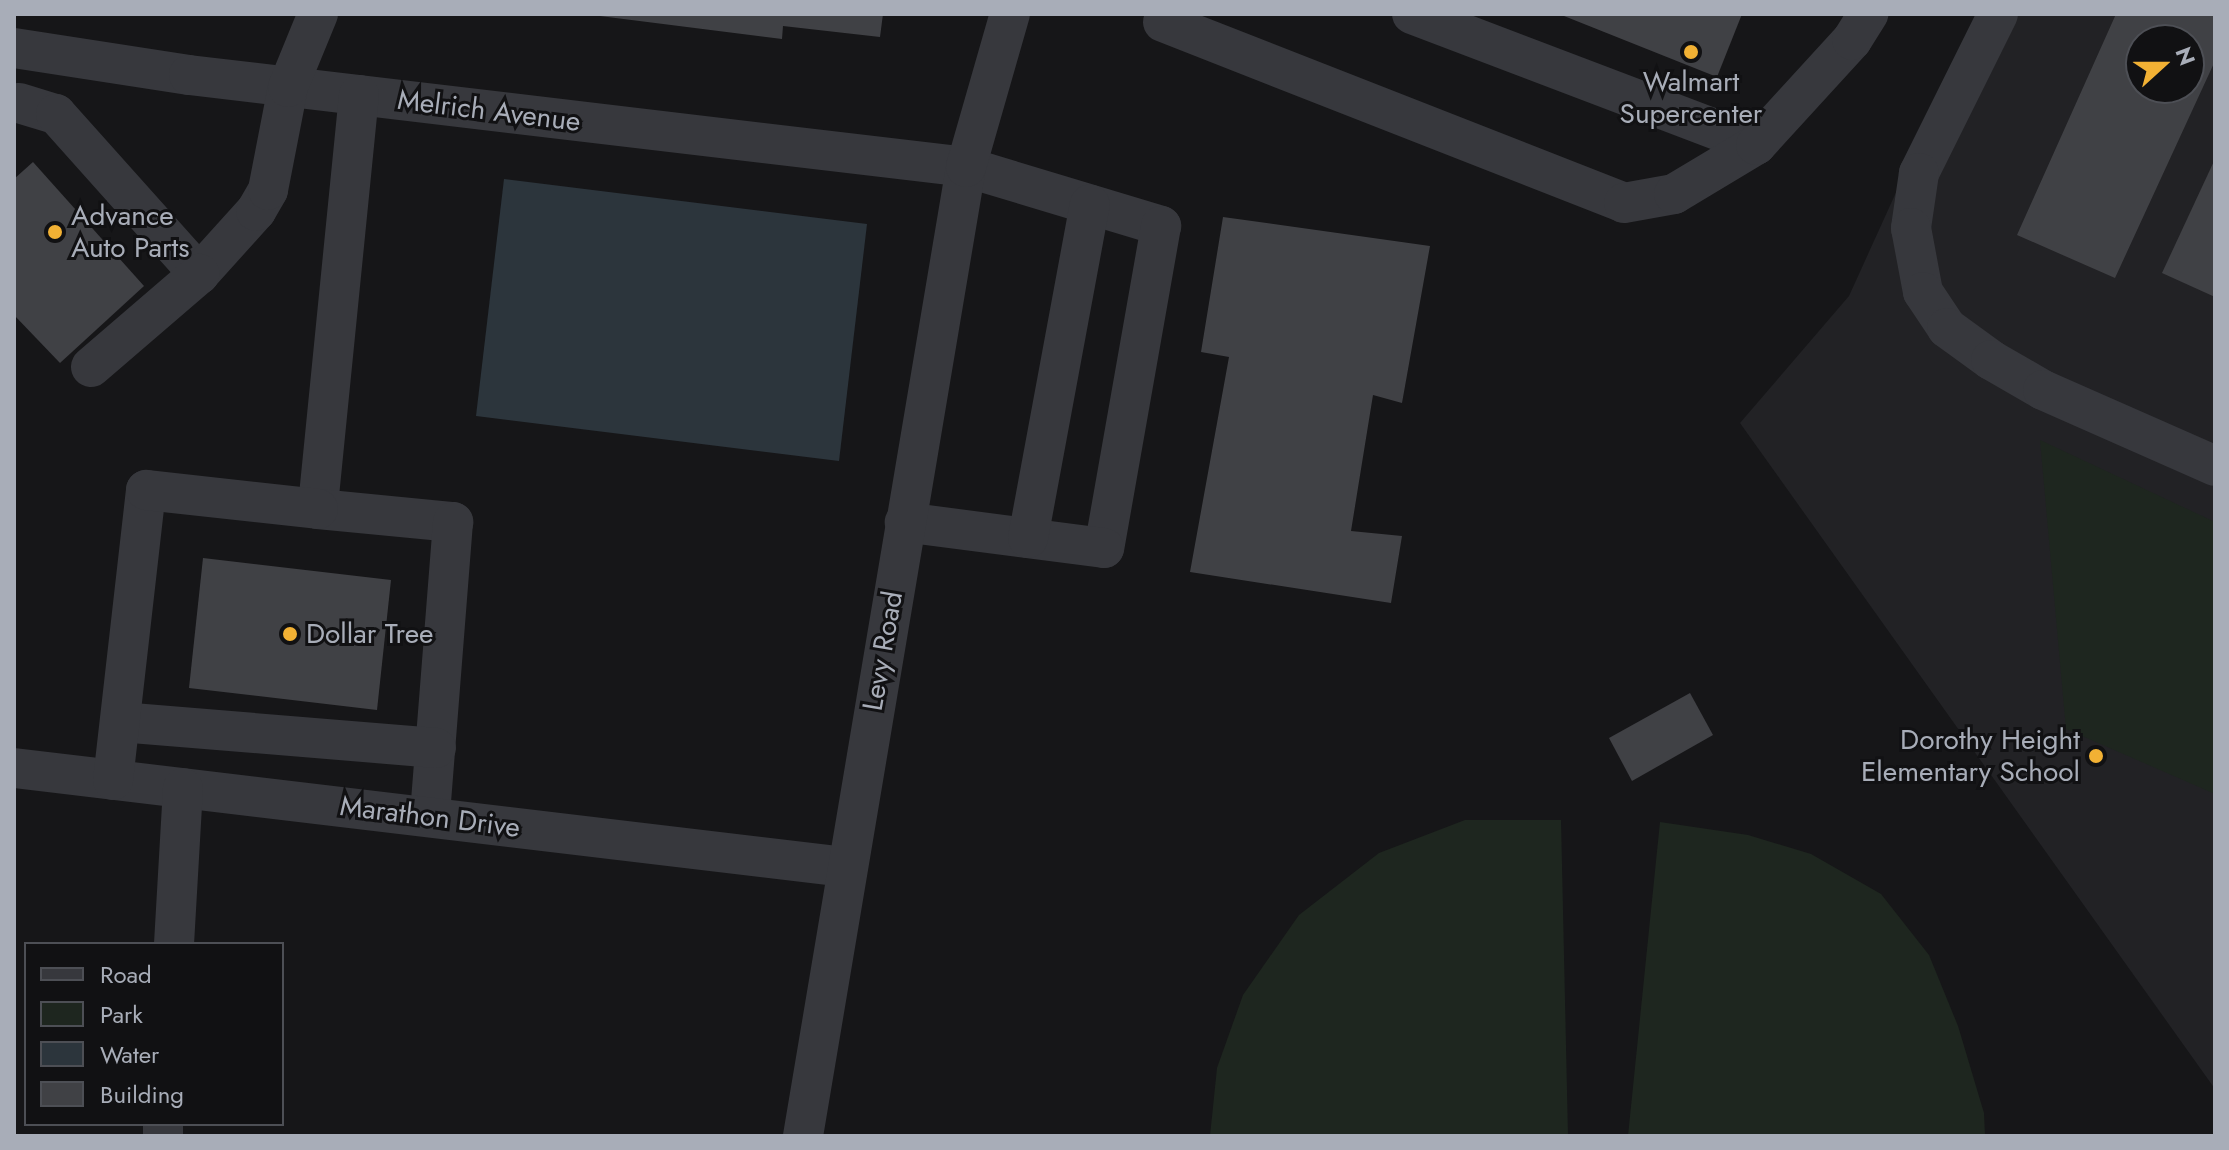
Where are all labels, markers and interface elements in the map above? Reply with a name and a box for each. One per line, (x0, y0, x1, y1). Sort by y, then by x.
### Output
north arrow (2125, 24, 2205, 104)
text: N (2167, 42, 2204, 70)
marker: Walmart Supercenter (1682, 43, 1700, 61)
place label: Walmart Supercenter (1620, 65, 1762, 131)
street label: Melrich Avenue (396, 83, 582, 139)
place label: Advance Auto Parts (71, 199, 190, 265)
marker: Advance Auto Parts (46, 223, 64, 241)
street label: Levy Road (856, 589, 910, 713)
place label: Dollar Tree (306, 617, 433, 651)
marker: Dollar Tree (281, 625, 299, 643)
place label: Dorothy Height Elementary School (1861, 723, 2080, 789)
marker: Dorothy Height Elementary School (2087, 747, 2105, 765)
street label: Marathon Drive (338, 789, 522, 845)
legend (24, 942, 284, 1126)
text: Road (100, 957, 152, 992)
text: Park (100, 997, 143, 1032)
text: Water (100, 1037, 159, 1072)
text: Building (100, 1077, 184, 1112)

